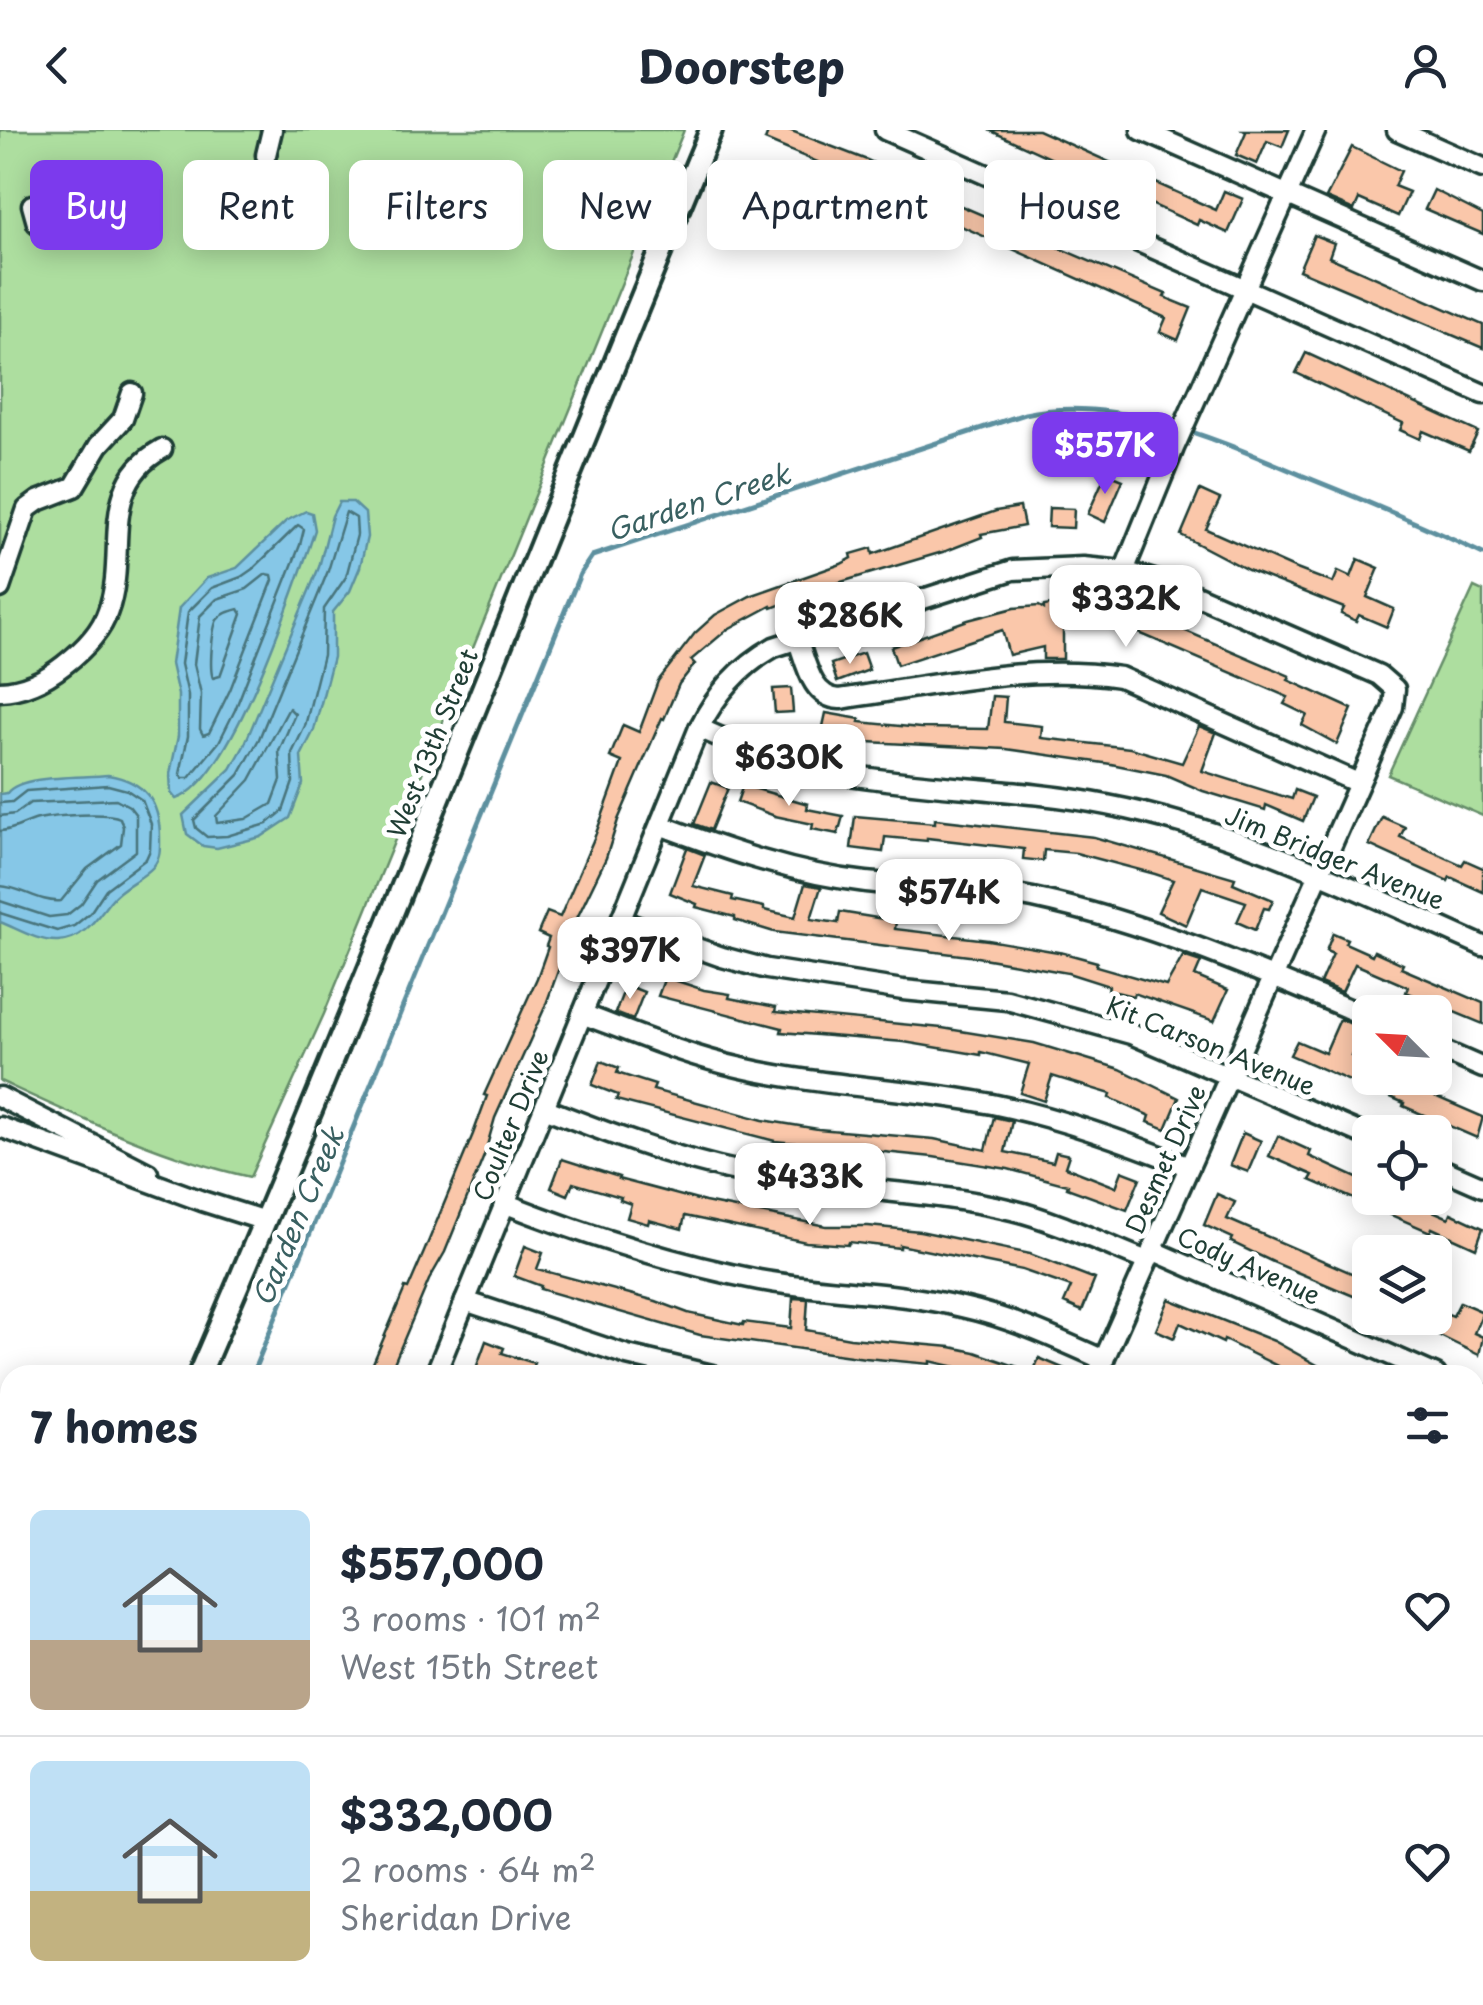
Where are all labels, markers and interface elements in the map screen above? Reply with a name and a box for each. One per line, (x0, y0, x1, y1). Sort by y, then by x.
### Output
text: Doorstep (638, 31, 845, 99)
icon: back (30, 38, 85, 93)
icon: person (1398, 38, 1453, 93)
chip: Buy (30, 160, 163, 250)
chip: Rent (183, 160, 329, 250)
chip: Filters (349, 160, 523, 250)
chip: New (543, 160, 687, 250)
chip: Apartment (707, 160, 964, 250)
chip: House (984, 160, 1156, 250)
pin: $557K (1035, 412, 1175, 497)
text: $557K (1054, 420, 1156, 468)
water label: Garden Creek (601, 450, 797, 551)
pin: $332K (1056, 565, 1196, 650)
text: $332K (1071, 573, 1181, 621)
pin: $286K (780, 582, 920, 667)
text: $286K (797, 590, 903, 638)
street label: West 13th Street (377, 643, 487, 843)
pin: $630K (719, 724, 859, 809)
text: $630K (735, 732, 843, 780)
street label: Jim Bridger Avenue (1220, 796, 1450, 918)
pin: $574K (879, 859, 1019, 944)
text: $574K (898, 867, 1000, 915)
pin: $397K (560, 917, 700, 1002)
text: $397K (579, 925, 681, 973)
street label: Kit Carson Avenue (1101, 986, 1321, 1104)
north arrow (1352, 995, 1452, 1095)
map controls (1352, 995, 1452, 1335)
street label: Coulter Drive (462, 1043, 558, 1207)
street label: Desmet Drive (1115, 1078, 1215, 1240)
button: locate (1352, 1115, 1452, 1215)
water label: Garden Creek (240, 1118, 355, 1312)
pin: $433K (740, 1143, 880, 1228)
text: $433K (757, 1151, 863, 1199)
street label: Cody Avenue (1171, 1216, 1327, 1314)
button: layers (1352, 1235, 1452, 1335)
text: 7 homes (30, 1394, 198, 1457)
icon: filters (1400, 1398, 1455, 1453)
text: $557,000 (340, 1531, 544, 1594)
icon: home (110, 1550, 230, 1670)
icon: heart (1400, 1583, 1455, 1638)
text: 3 rooms · 101 m² (340, 1594, 601, 1642)
text: West 15th Street (340, 1642, 598, 1690)
text: $332,000 (340, 1782, 553, 1845)
icon: home (110, 1801, 230, 1921)
icon: heart (1400, 1834, 1455, 1889)
text: 2 rooms · 64 m² (340, 1845, 596, 1893)
text: Sheridan Drive (340, 1893, 572, 1941)

